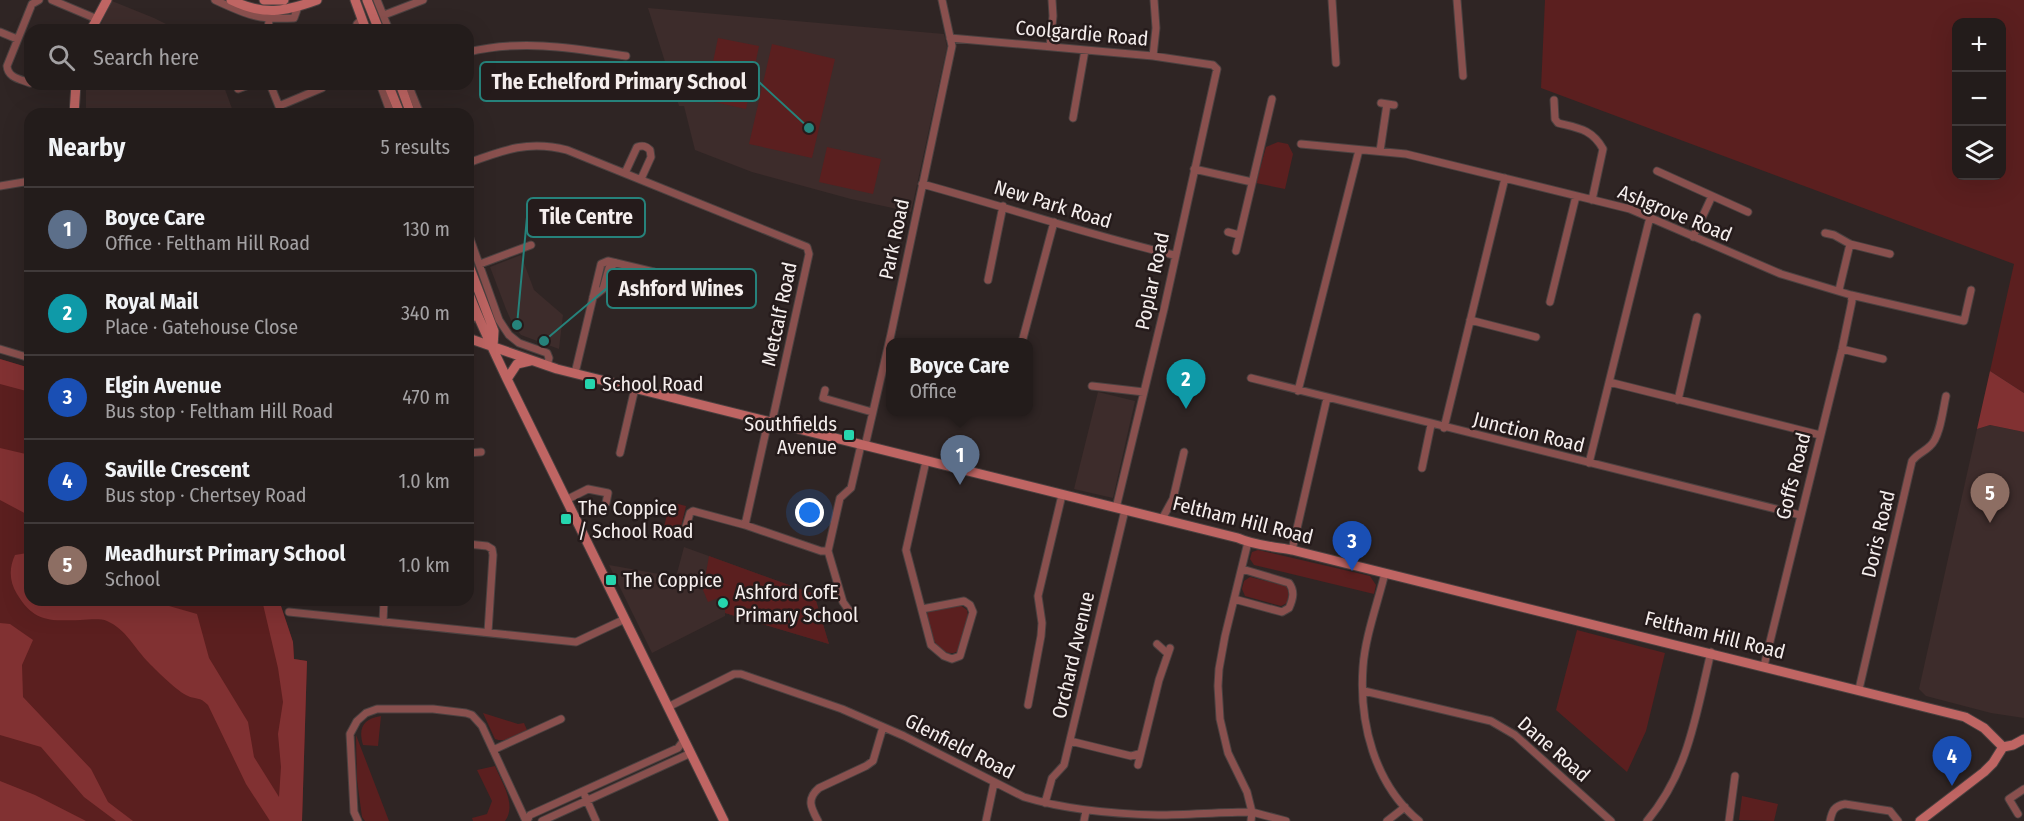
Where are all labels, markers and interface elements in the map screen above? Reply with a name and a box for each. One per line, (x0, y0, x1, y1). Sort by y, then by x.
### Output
street label: Coolgardie Road (1015, 15, 1149, 51)
map controls (1952, 18, 2006, 180)
button: + (1952, 18, 2006, 72)
search box (24, 24, 474, 90)
icon: search (45, 41, 78, 74)
text: Search here (93, 44, 199, 71)
callout: The Echelford Primary School (480, 62, 759, 101)
text: The Echelford Primary School (491, 69, 747, 95)
button: − (1952, 72, 2006, 126)
button: layers (1952, 126, 2006, 180)
text: Nearby (48, 132, 125, 163)
text: 5 results (380, 135, 450, 159)
street label: New Park Road (991, 175, 1115, 233)
street label: Ashgrove Road (1615, 179, 1735, 247)
street label: Park Road (874, 197, 914, 281)
callout: Tile Centre (527, 198, 645, 237)
text: Boyce Care (105, 204, 205, 231)
text: Tile Centre (539, 204, 633, 230)
text: 1 (63, 217, 72, 241)
text: 130 m (403, 217, 450, 241)
street label: Poplar Road (1130, 230, 1174, 332)
text: Office · Feltham Hill Road (105, 231, 310, 255)
street label: Metcalf Road (756, 260, 802, 368)
callout: Ashford Wines (607, 269, 756, 308)
text: Ashford Wines (618, 276, 743, 302)
text: Royal Mail (105, 288, 198, 315)
text: 2 (63, 301, 72, 325)
text: 340 m (401, 301, 450, 325)
text: Place · Gatehouse Close (105, 315, 298, 339)
popup (886, 338, 1033, 416)
text: Boyce Care (910, 352, 1009, 379)
pin: 2 (1166, 360, 1206, 409)
text: Elgin Avenue (105, 372, 221, 399)
place label: School Road (602, 372, 704, 396)
marker: School Road (583, 377, 597, 391)
text: Office (910, 379, 957, 403)
text: 3 (63, 385, 72, 409)
text: 470 m (402, 385, 450, 409)
text: Bus stop · Feltham Hill Road (105, 399, 333, 423)
street label: Junction Road (1471, 407, 1587, 457)
place label: Southfields Avenue (744, 412, 837, 459)
marker: Southfields Avenue (842, 428, 856, 442)
street label: Goffs Road (1771, 430, 1815, 522)
pin: 1 (940, 436, 980, 485)
text: Saville Crescent (105, 456, 250, 483)
text: 4 (62, 469, 73, 493)
text: 1.0 km (398, 469, 450, 493)
pin: 5 (1970, 474, 2010, 523)
text: Bus stop · Chertsey Road (105, 483, 307, 507)
street label: Doris Road (1856, 488, 1900, 580)
street label: Feltham Hill Road (1170, 491, 1316, 549)
place label: The Coppice / School Road (578, 496, 694, 543)
your location (795, 498, 824, 527)
marker: The Coppice / School Road (559, 512, 573, 526)
pin: 3 (1332, 522, 1372, 571)
text: Meadhurst Primary School (105, 540, 346, 567)
text: 5 (63, 553, 72, 577)
text: 1.0 km (398, 553, 450, 577)
text: School (105, 567, 160, 591)
place label: The Coppice (623, 568, 722, 592)
marker: The Coppice (604, 573, 618, 587)
place label: Ashford CofE Primary School (735, 580, 858, 627)
street label: Orchard Avenue (1047, 589, 1099, 721)
marker: Ashford CofE Primary School (716, 596, 730, 610)
street label: Feltham Hill Road (1642, 606, 1788, 664)
street label: Glenfield Road (901, 708, 1019, 784)
street label: Dane Road (1513, 711, 1595, 787)
pin: 4 (1932, 736, 1972, 786)

